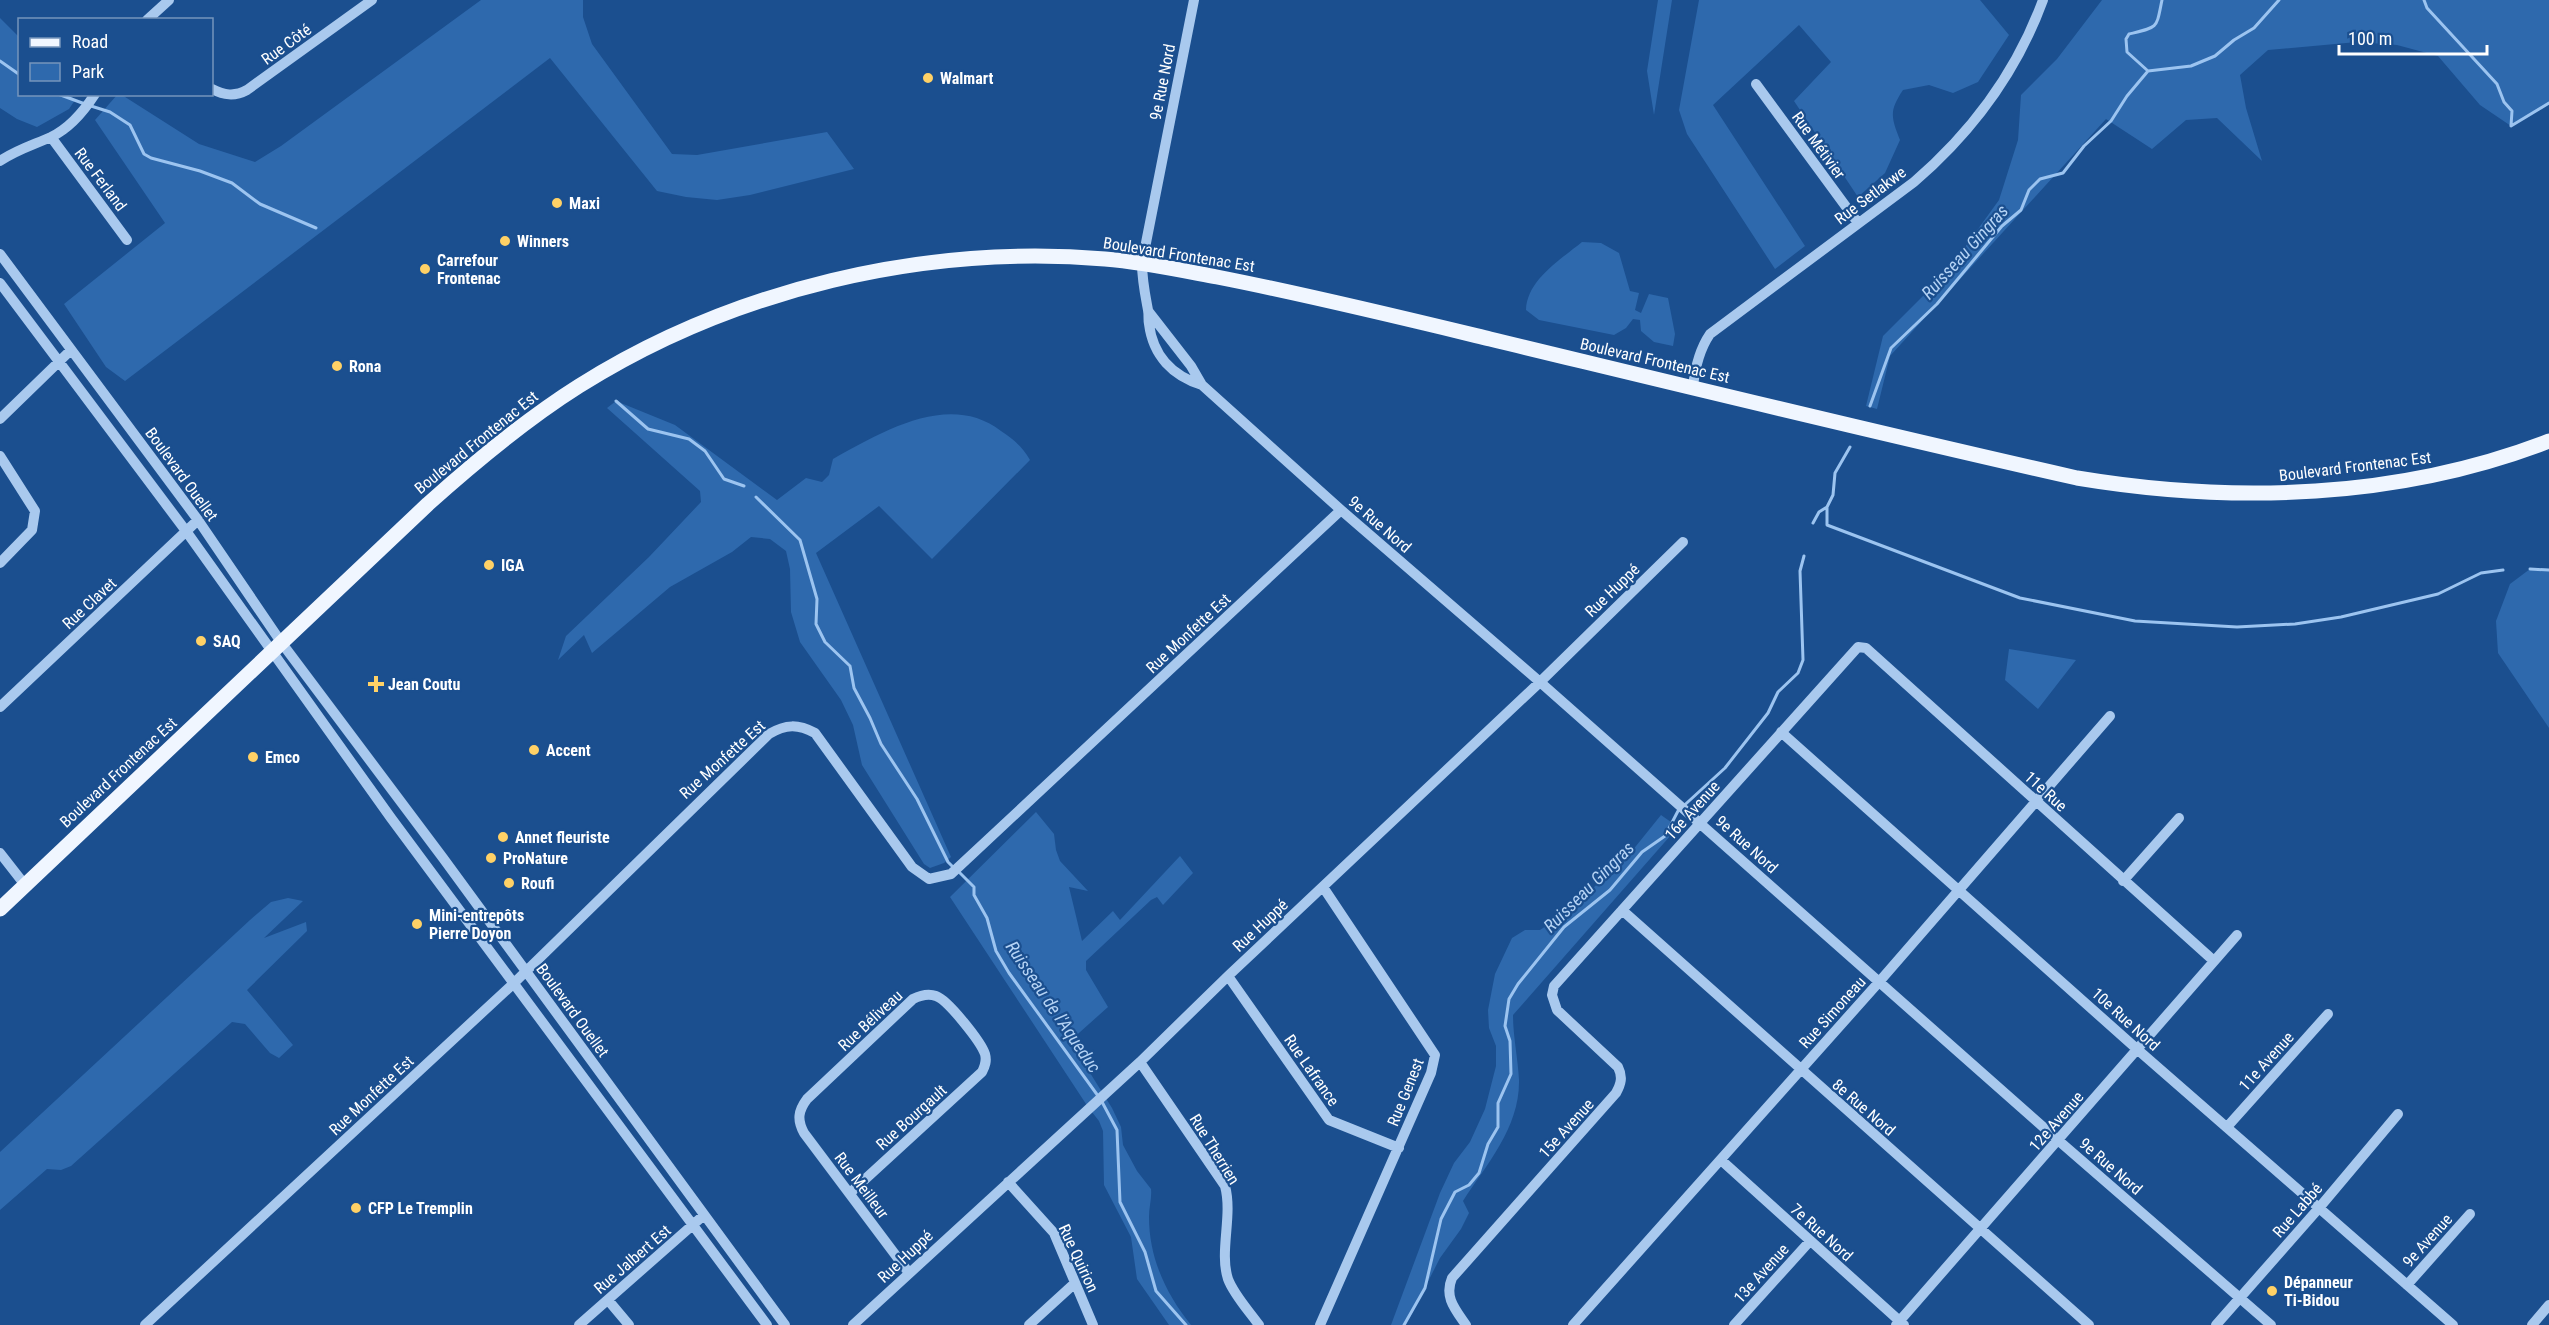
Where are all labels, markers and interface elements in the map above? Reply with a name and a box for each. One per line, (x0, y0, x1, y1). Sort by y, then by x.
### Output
legend (18, 18, 213, 96)
scale bar (2339, 18, 2488, 56)
street label: Rue Côté (258, 20, 315, 69)
text: 100 m (2348, 28, 2392, 49)
text: Road (72, 31, 108, 52)
street label: 9e Rue Nord (1146, 42, 1179, 122)
text: Park (72, 61, 104, 82)
place label: Walmart (940, 69, 993, 88)
marker: Walmart (921, 71, 935, 85)
street label: Rue Métivier (1788, 108, 1849, 183)
street label: Rue Ferland (71, 144, 131, 215)
street label: Rue Setlakwe (1831, 162, 1910, 228)
place label: Maxi (569, 194, 600, 213)
marker: Maxi (550, 196, 564, 210)
water label: Ruisseau Gingras (1917, 200, 2012, 303)
place label: Winners (517, 232, 569, 251)
street label: Boulevard Frontenac Est (1102, 233, 1256, 276)
marker: Winners (498, 234, 512, 248)
place label: Carrefour Frontenac (437, 251, 501, 288)
marker: Carrefour Frontenac (418, 262, 432, 276)
street label: Boulevard Frontenac Est (1578, 334, 1732, 387)
place label: Rona (349, 357, 382, 376)
marker: Rona (330, 359, 344, 373)
street label: Boulevard Frontenac Est (411, 387, 542, 498)
street label: Boulevard Ouellet (141, 424, 222, 525)
street label: Boulevard Frontenac Est (2278, 448, 2432, 485)
street label: 9e Rue Nord (1344, 492, 1415, 557)
place label: IGA (501, 556, 525, 575)
marker: IGA (482, 558, 496, 572)
street label: Rue Huppé (1581, 560, 1644, 621)
street label: Rue Clavet (58, 574, 120, 633)
street label: Rue Monfette Est (1142, 589, 1235, 677)
place label: SAQ (213, 632, 241, 651)
marker: SAQ (194, 634, 208, 648)
place label: Jean Coutu (388, 675, 460, 694)
marker: Jean Coutu (369, 677, 383, 691)
street label: Boulevard Frontenac Est (56, 713, 181, 831)
street label: Rue Monfette Est (676, 716, 769, 803)
place label: Accent (546, 741, 591, 760)
marker: Accent (527, 743, 541, 757)
place label: Emco (265, 748, 300, 767)
marker: Emco (246, 750, 260, 764)
street label: 11e Rue (2020, 767, 2071, 815)
street label: 16e Avenue (1661, 777, 1724, 844)
street label: 9e Rue Nord (1712, 812, 1782, 877)
place label: Annet fleuriste (515, 828, 610, 847)
marker: Annet fleuriste (496, 830, 510, 844)
water label: Ruisseau Gingras (1539, 837, 1638, 936)
place label: ProNature (503, 849, 568, 868)
marker: ProNature (484, 851, 498, 865)
place label: Roufi (521, 874, 554, 893)
marker: Roufi (502, 876, 516, 890)
street label: Rue Huppé (1229, 895, 1292, 956)
place label: Mini-entrepôts Pierre Doyon (429, 906, 524, 943)
marker: Mini-entrepôts Pierre Doyon (410, 917, 424, 931)
water label: Ruisseau de l'Aqueduc (1002, 937, 1105, 1077)
street label: Boulevard Ouellet (532, 960, 613, 1061)
street label: Rue Simoneau (1795, 973, 1870, 1052)
street label: 10e Rue Nord (2088, 984, 2164, 1055)
street label: Rue Béliveau (834, 986, 906, 1055)
street label: 11e Avenue (2235, 1028, 2298, 1095)
street label: Rue Lafrance (1280, 1031, 1343, 1110)
street label: Rue Monfette Est (325, 1051, 418, 1139)
street label: Rue Genest (1383, 1055, 1428, 1129)
street label: 8e Rue Nord (1828, 1075, 1899, 1140)
street label: Rue Bourgault (872, 1081, 951, 1154)
street label: 12e Avenue (2025, 1088, 2088, 1155)
street label: 15e Avenue (1535, 1095, 1598, 1162)
street label: Rue Therrien (1186, 1111, 1244, 1188)
street label: 9e Rue Nord (2075, 1134, 2146, 1199)
street label: Rue Meilleur (831, 1148, 893, 1222)
street label: Rue Labbé (2269, 1179, 2326, 1241)
place label: CFP Le Tremplin (368, 1199, 473, 1218)
street label: 7e Rue Nord (1787, 1200, 1857, 1265)
marker: CFP Le Tremplin (349, 1201, 363, 1215)
street label: 9e Avenue (2399, 1210, 2456, 1271)
street label: Rue Jalbert Est (590, 1221, 675, 1298)
street label: Rue Quirion (1055, 1221, 1103, 1295)
street label: Rue Huppé (874, 1226, 937, 1287)
street label: 13e Avenue (1730, 1240, 1793, 1307)
place label: Dépanneur Ti-Bidou (2284, 1273, 2353, 1310)
marker: Dépanneur Ti-Bidou (2265, 1284, 2279, 1298)

